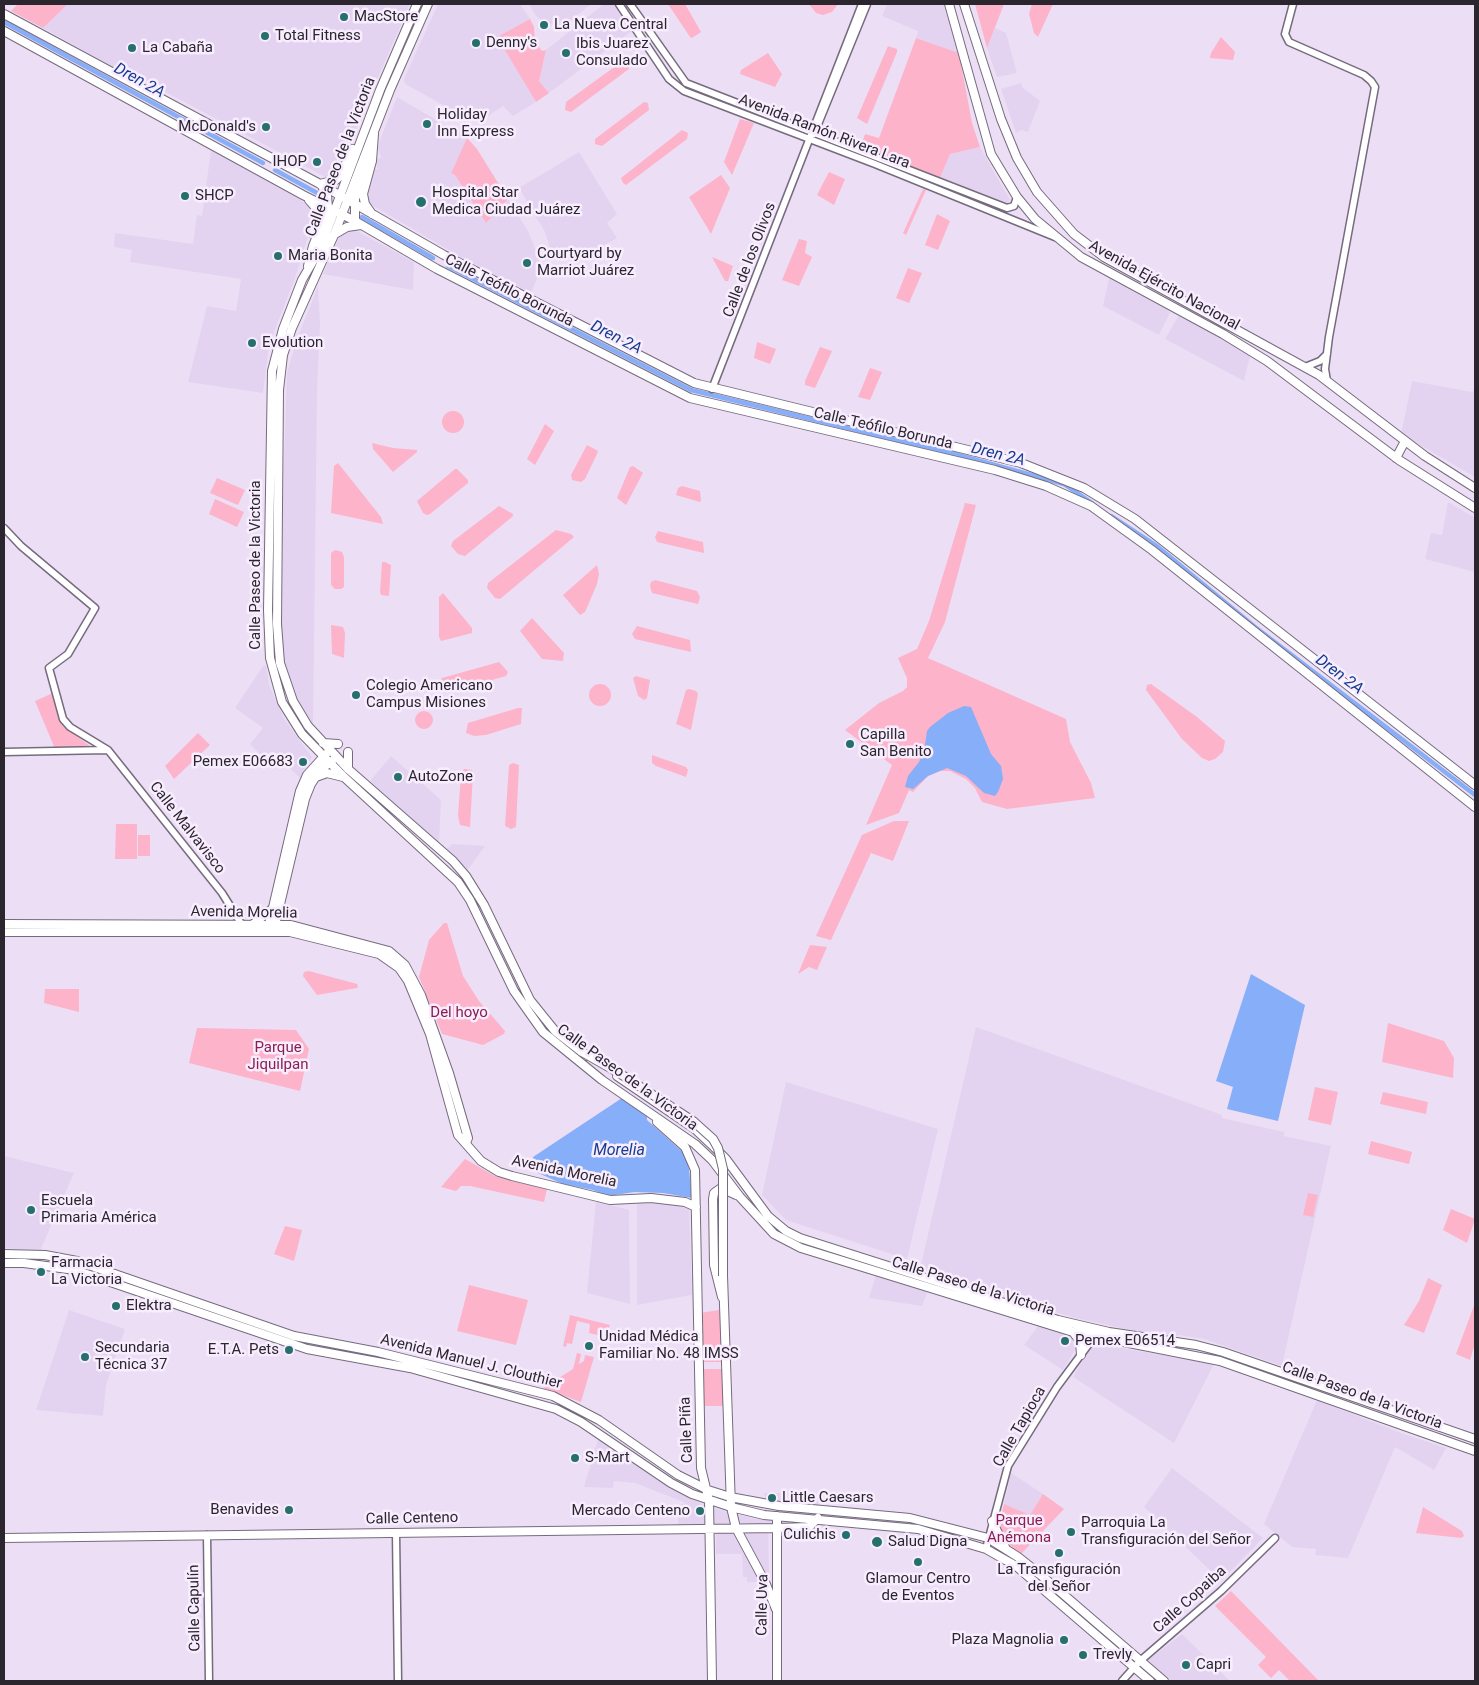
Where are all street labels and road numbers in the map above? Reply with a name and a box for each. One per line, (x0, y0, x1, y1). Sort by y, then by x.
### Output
street label: Calle Paseo de la Victoria (302, 75, 380, 239)
street label: Avenida Ramón Rivera Lara (736, 91, 912, 173)
street label: Calle de los Olivos (720, 200, 780, 320)
street label: Avenida Ejército Nacional (1086, 237, 1242, 335)
street label: Calle Teófilo Borunda (442, 251, 576, 331)
street label: Calle Teófilo Borunda (812, 404, 954, 454)
street label: Calle Paseo de la Victoria (247, 480, 265, 650)
street label: Calle Malvavisco (145, 778, 229, 878)
street label: Avenida Morelia (190, 903, 298, 923)
street label: Calle Paseo de la Victoria (553, 1021, 701, 1135)
street label: Avenida Morelia (510, 1152, 618, 1192)
street label: Calle Paseo de la Victoria (889, 1254, 1057, 1320)
street label: Avenida Manuel J. Clouthier (379, 1331, 563, 1393)
street label: Calle Paseo de la Victoria (1279, 1359, 1445, 1433)
street label: Calle Tapioca (990, 1384, 1050, 1470)
street label: Calle Piña (677, 1396, 697, 1464)
street label: Calle Centeno (366, 1509, 458, 1529)
street label: Calle Copaiba (1150, 1563, 1230, 1637)
street label: Calle Capulín (185, 1564, 205, 1652)
street label: Calle Uva (753, 1574, 773, 1636)

